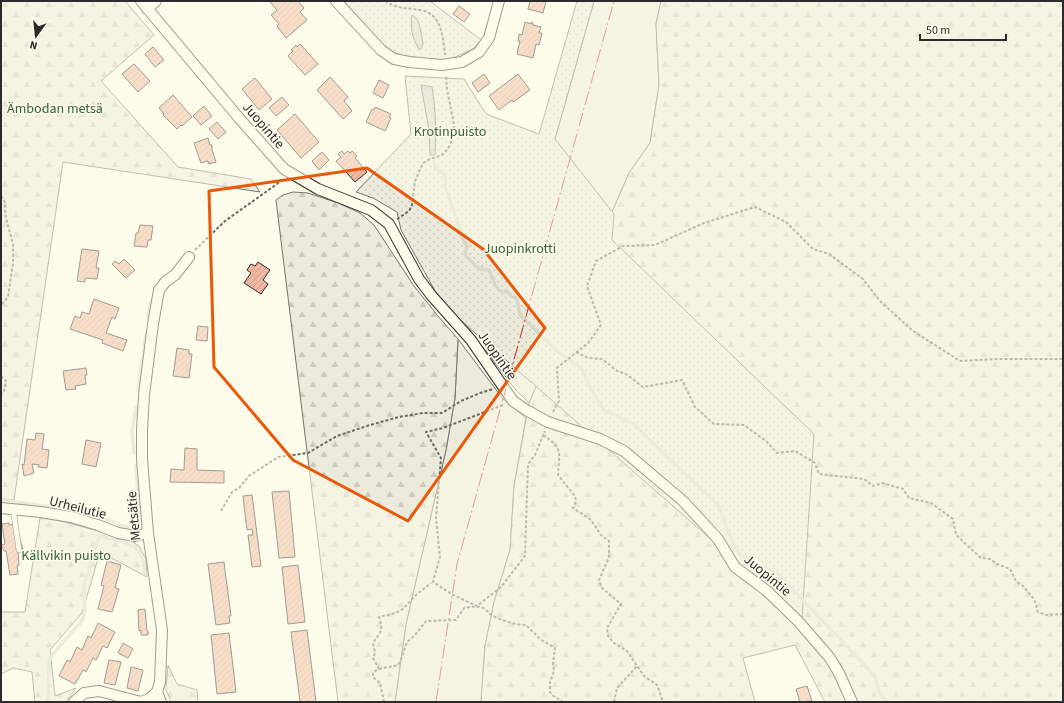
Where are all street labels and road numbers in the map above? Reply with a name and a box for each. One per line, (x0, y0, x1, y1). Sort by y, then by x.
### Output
street label: Juopintie (237, 98, 289, 153)
street label: Juopintie (473, 327, 521, 384)
street label: Metsätie (122, 490, 146, 541)
street label: Urheilutie (47, 491, 108, 525)
street label: Juopintie (740, 550, 795, 601)

